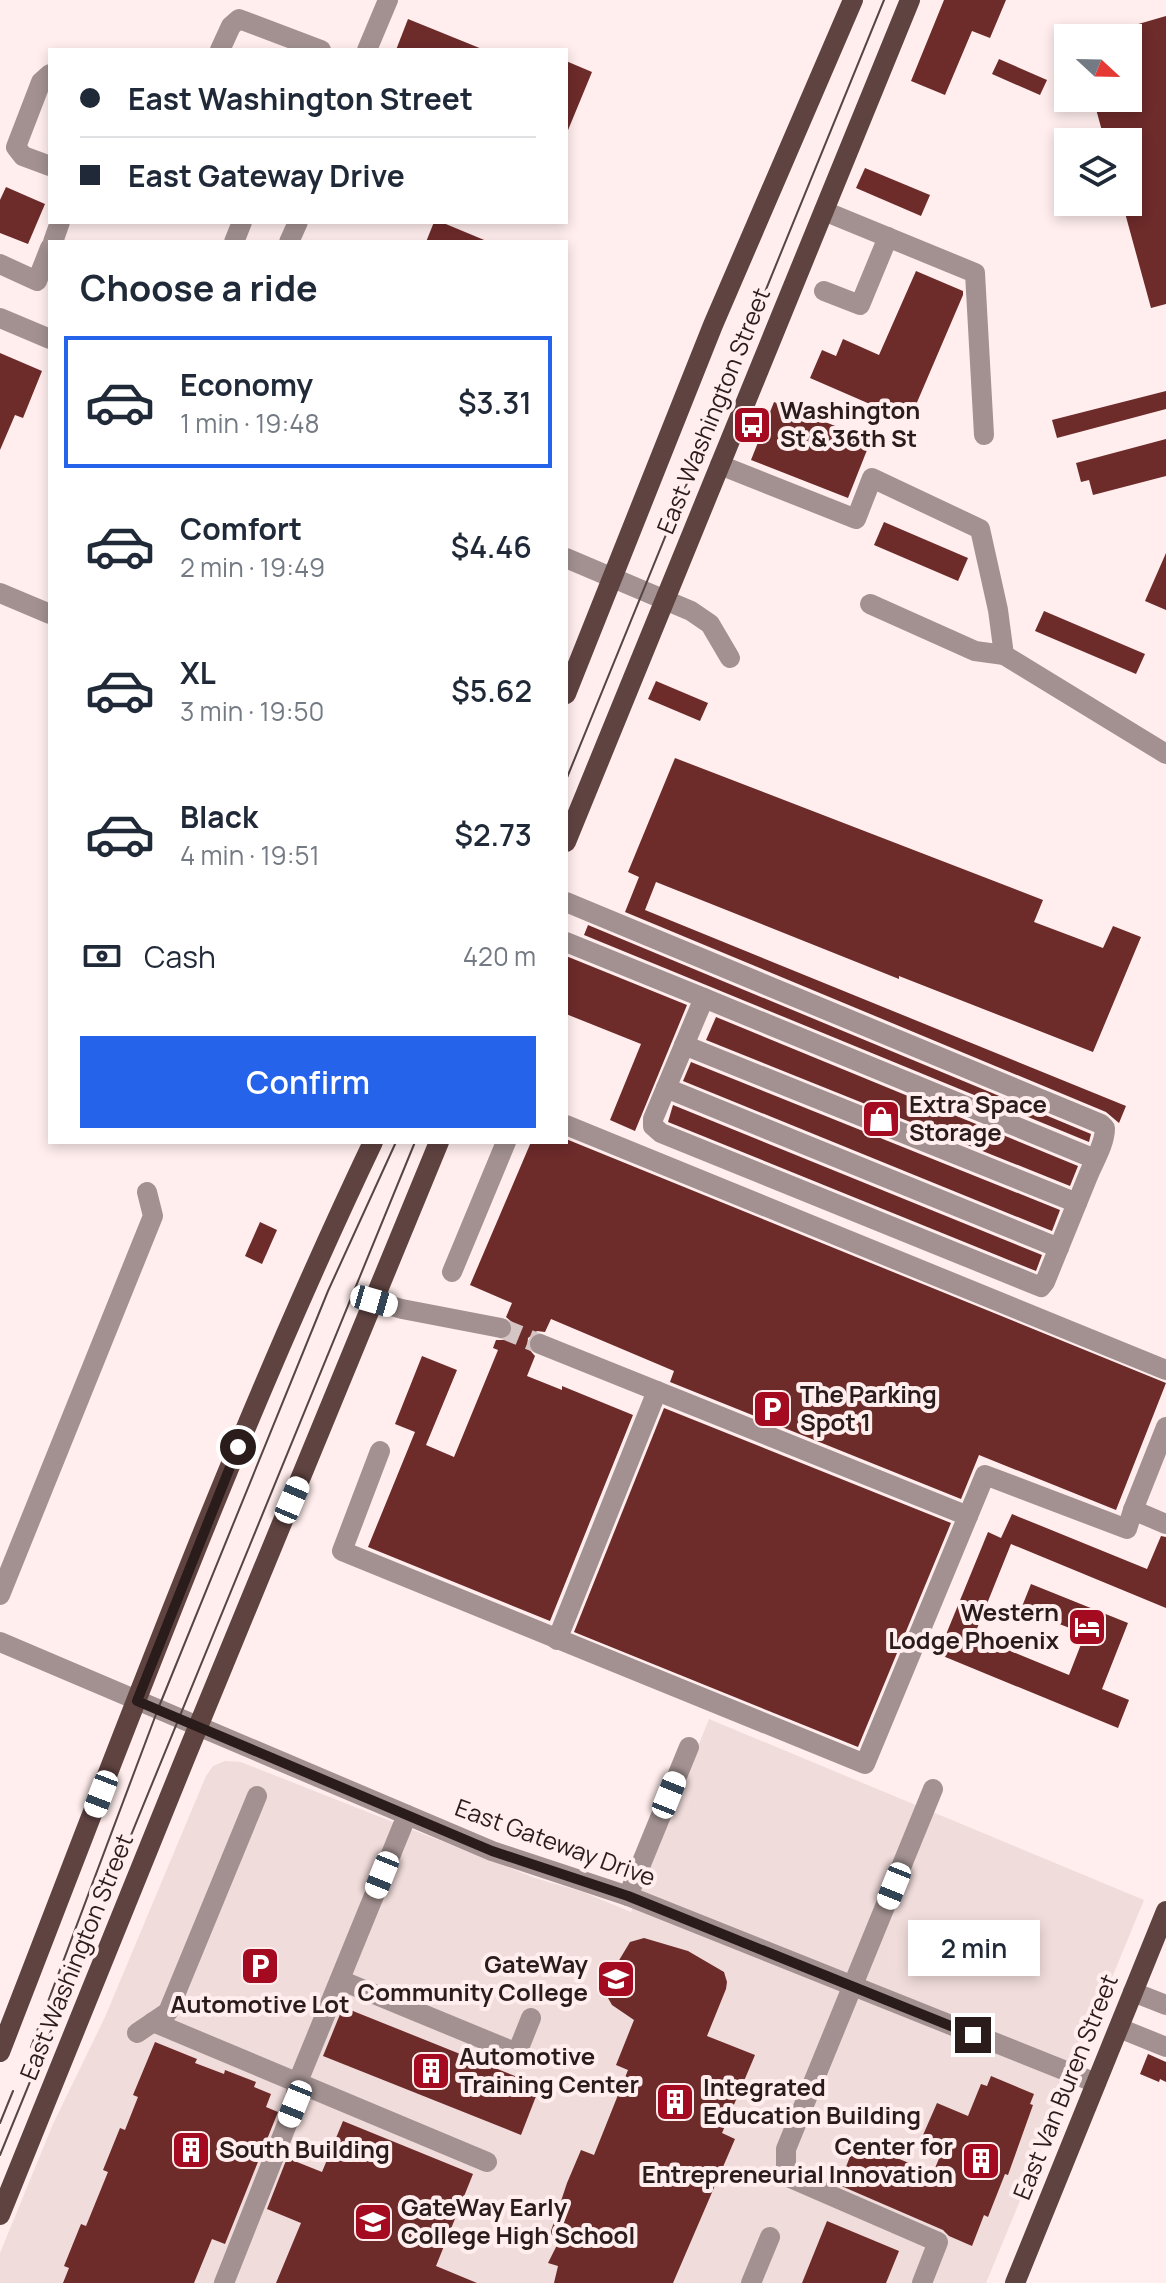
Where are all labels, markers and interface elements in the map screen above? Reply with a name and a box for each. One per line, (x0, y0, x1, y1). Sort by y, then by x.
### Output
north arrow (1054, 24, 1142, 112)
map controls (1054, 24, 1142, 216)
text: East Washington Street (128, 78, 473, 119)
button: layers (1054, 128, 1142, 216)
text: East Gateway Drive (128, 155, 405, 196)
text: Choose a ride (80, 263, 318, 312)
street label: East Washington Street (648, 283, 777, 538)
text: Economy (180, 364, 313, 405)
icon: car (84, 366, 156, 438)
text: $3.31 (458, 382, 532, 423)
place label: Washington St & 36th St (780, 393, 920, 454)
bus stop icon: Washington St & 36th St (731, 404, 773, 446)
text: 1 min · 19:48 (180, 405, 320, 441)
text: Comfort (180, 508, 302, 549)
icon: car (84, 510, 156, 582)
text: $4.46 (451, 526, 532, 567)
text: 2 min · 19:49 (180, 549, 325, 585)
text: XL (180, 652, 216, 693)
icon: car (84, 654, 156, 726)
text: $5.62 (451, 670, 532, 711)
text: 3 min · 19:50 (180, 693, 324, 729)
text: Black (180, 796, 258, 837)
icon: car (84, 798, 156, 870)
text: $2.73 (454, 814, 532, 855)
text: 4 min · 19:51 (180, 837, 320, 873)
icon: cash (80, 934, 124, 978)
text: Cash (144, 936, 216, 977)
text: 420 m (463, 938, 536, 974)
button: Confirm (80, 1036, 536, 1128)
place label: Extra Space Storage (909, 1087, 1047, 1148)
shop icon: Extra Space Storage (860, 1098, 902, 1140)
car (348, 1283, 400, 1319)
place label: The Parking Spot 1 (800, 1377, 937, 1438)
parking icon: The Parking Spot 1 (751, 1388, 793, 1430)
route start (220, 1429, 256, 1465)
car (272, 1473, 312, 1527)
place label: Western Lodge Phoenix (888, 1595, 1060, 1656)
hotel icon: Western Lodge Phoenix (1066, 1606, 1108, 1648)
car (81, 1767, 121, 1821)
car (649, 1768, 689, 1822)
street label: East Gateway Drive (451, 1790, 660, 1893)
street label: East Washington Street (11, 1829, 140, 2084)
car (362, 1848, 402, 1902)
car (874, 1859, 914, 1913)
callout: 2 min (907, 1919, 1039, 1975)
text: 2 min (941, 1930, 1007, 1966)
parking icon: Automotive Lot (239, 1945, 281, 1987)
place label: GateWay Community College (358, 1947, 589, 2008)
school or university icon: GateWay Community College (595, 1958, 637, 2000)
street label: East Van Buren Street (1004, 1969, 1125, 2204)
place label: Automotive Lot (170, 1987, 350, 2020)
route end (955, 2017, 991, 2053)
place label: Automotive Training Center (459, 2039, 639, 2100)
building icon: Automotive Training Center (410, 2050, 452, 2092)
place label: Integrated Education Building (703, 2070, 921, 2131)
car (275, 2077, 315, 2131)
building icon: Integrated Education Building (654, 2081, 696, 2123)
building icon: South Building (170, 2129, 212, 2171)
place label: Center for Entrepreneurial Innovation (642, 2129, 953, 2190)
place label: South Building (219, 2132, 390, 2165)
building icon: Center for Entrepreneurial Innovation (960, 2140, 1002, 2182)
place label: GateWay Early College High School (401, 2190, 635, 2251)
school or university icon: GateWay Early College High School (352, 2201, 394, 2243)

